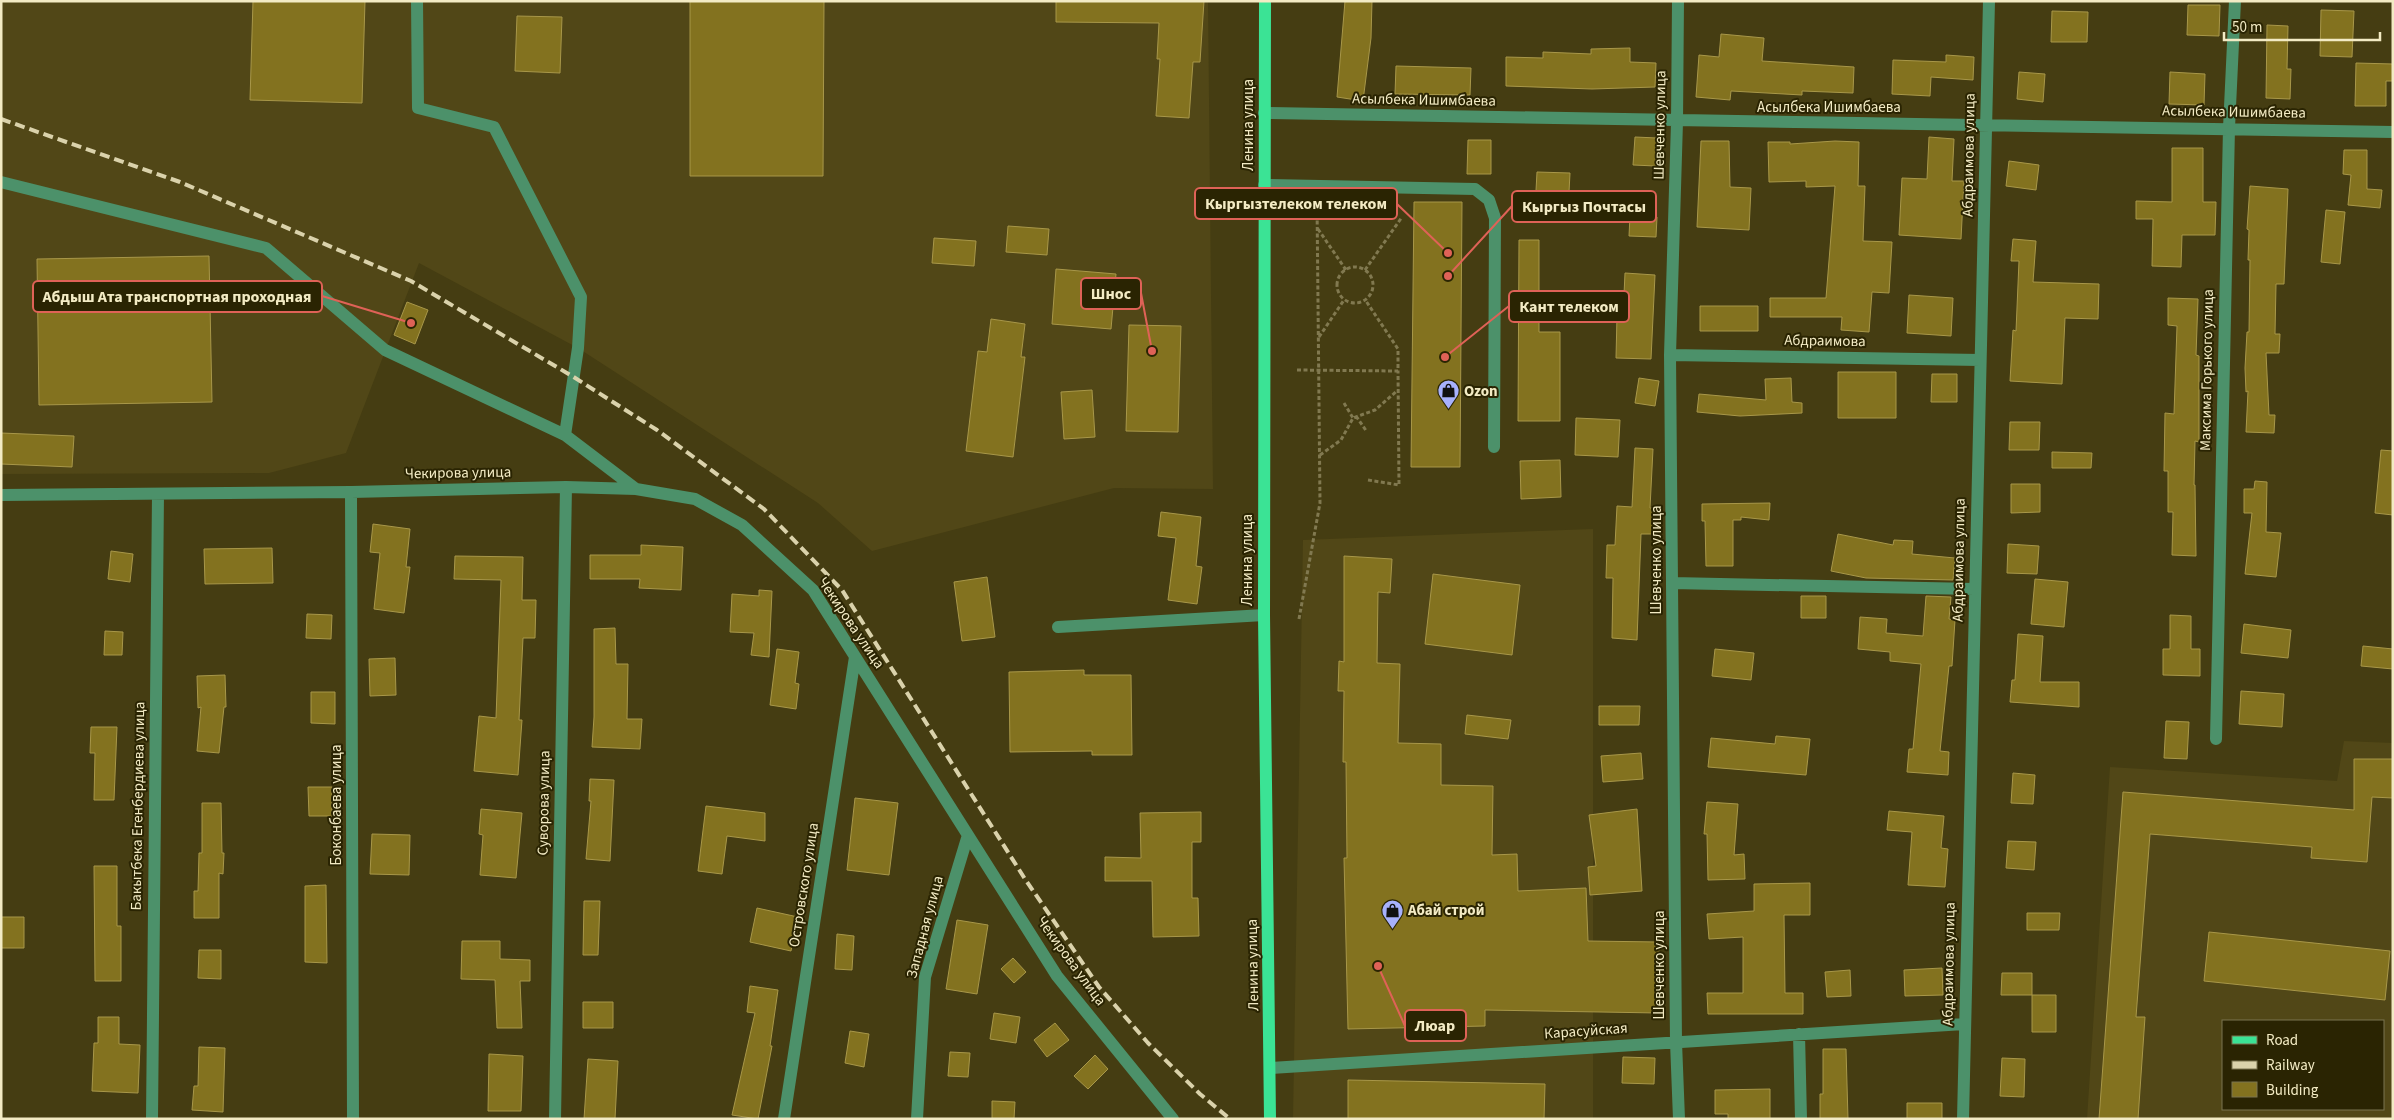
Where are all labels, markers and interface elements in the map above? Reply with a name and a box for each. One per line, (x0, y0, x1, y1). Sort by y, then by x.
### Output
scale bar (2224, 10, 2380, 42)
text: 50 m (2232, 17, 2262, 38)
street label: Шевченко улица (1649, 70, 1671, 180)
street label: Ленина улица (1238, 79, 1259, 171)
street label: Асылбека Ишимбаева (1352, 88, 1496, 112)
street label: Абдраимова улица (1957, 93, 1981, 217)
street label: Асылбека Ишимбаева (1757, 97, 1901, 118)
street label: Асылбека Ишимбаева (2162, 100, 2306, 124)
callout: Кыргызтелеком телеком (1195, 188, 1397, 219)
callout: Кыргыз Почтасы (1512, 191, 1656, 222)
text: Кыргызтелеком телеком (1205, 193, 1387, 215)
text: Кыргыз Почтасы (1522, 196, 1646, 218)
callout: Шнос (1081, 278, 1141, 309)
callout: Абдыш Ата транспортная проходная (33, 281, 322, 312)
text: Шнос (1091, 283, 1132, 305)
text: Абдыш Ата транспортная проходная (41, 286, 312, 308)
street label: Максима Горького улица (2195, 289, 2219, 451)
callout: Кант телеком (1509, 291, 1629, 322)
text: Кант телеком (1519, 296, 1619, 318)
street label: Абдраимова (1784, 330, 1866, 352)
shop icon: Ozon (1436, 379, 1460, 410)
place label: Ozon (1464, 381, 1498, 402)
street label: Чекирова улица (405, 462, 511, 484)
street label: Абдраимова улица (1947, 498, 1971, 622)
street label: Шевченко улица (1646, 505, 1667, 615)
street label: Ленина улица (1237, 514, 1258, 606)
street label: Чекирова улица (813, 573, 889, 673)
street label: Бакытбека Егенбердиева улица (126, 701, 150, 911)
street label: Боконбаева улица (326, 744, 347, 866)
street label: Суворова улица (533, 750, 555, 856)
street label: Островского улица (784, 821, 824, 949)
street label: Западная улица (901, 873, 949, 981)
shop icon: Абай строй (1380, 898, 1404, 929)
place label: Абай строй (1407, 900, 1484, 921)
street label: Абдраимова улица (1937, 902, 1961, 1026)
street label: Шевченко улица (1649, 910, 1670, 1020)
street label: Чекирова улица (1031, 912, 1111, 1010)
street label: Ленина улица (1242, 919, 1264, 1011)
callout: Люар (1405, 1010, 1466, 1041)
text: Люар (1414, 1015, 1455, 1037)
street label: Карасуйская (1543, 1018, 1629, 1044)
legend (2222, 1020, 2384, 1110)
text: Road (2266, 1030, 2298, 1051)
text: Railway (2266, 1055, 2315, 1076)
text: Building (2266, 1080, 2319, 1101)

